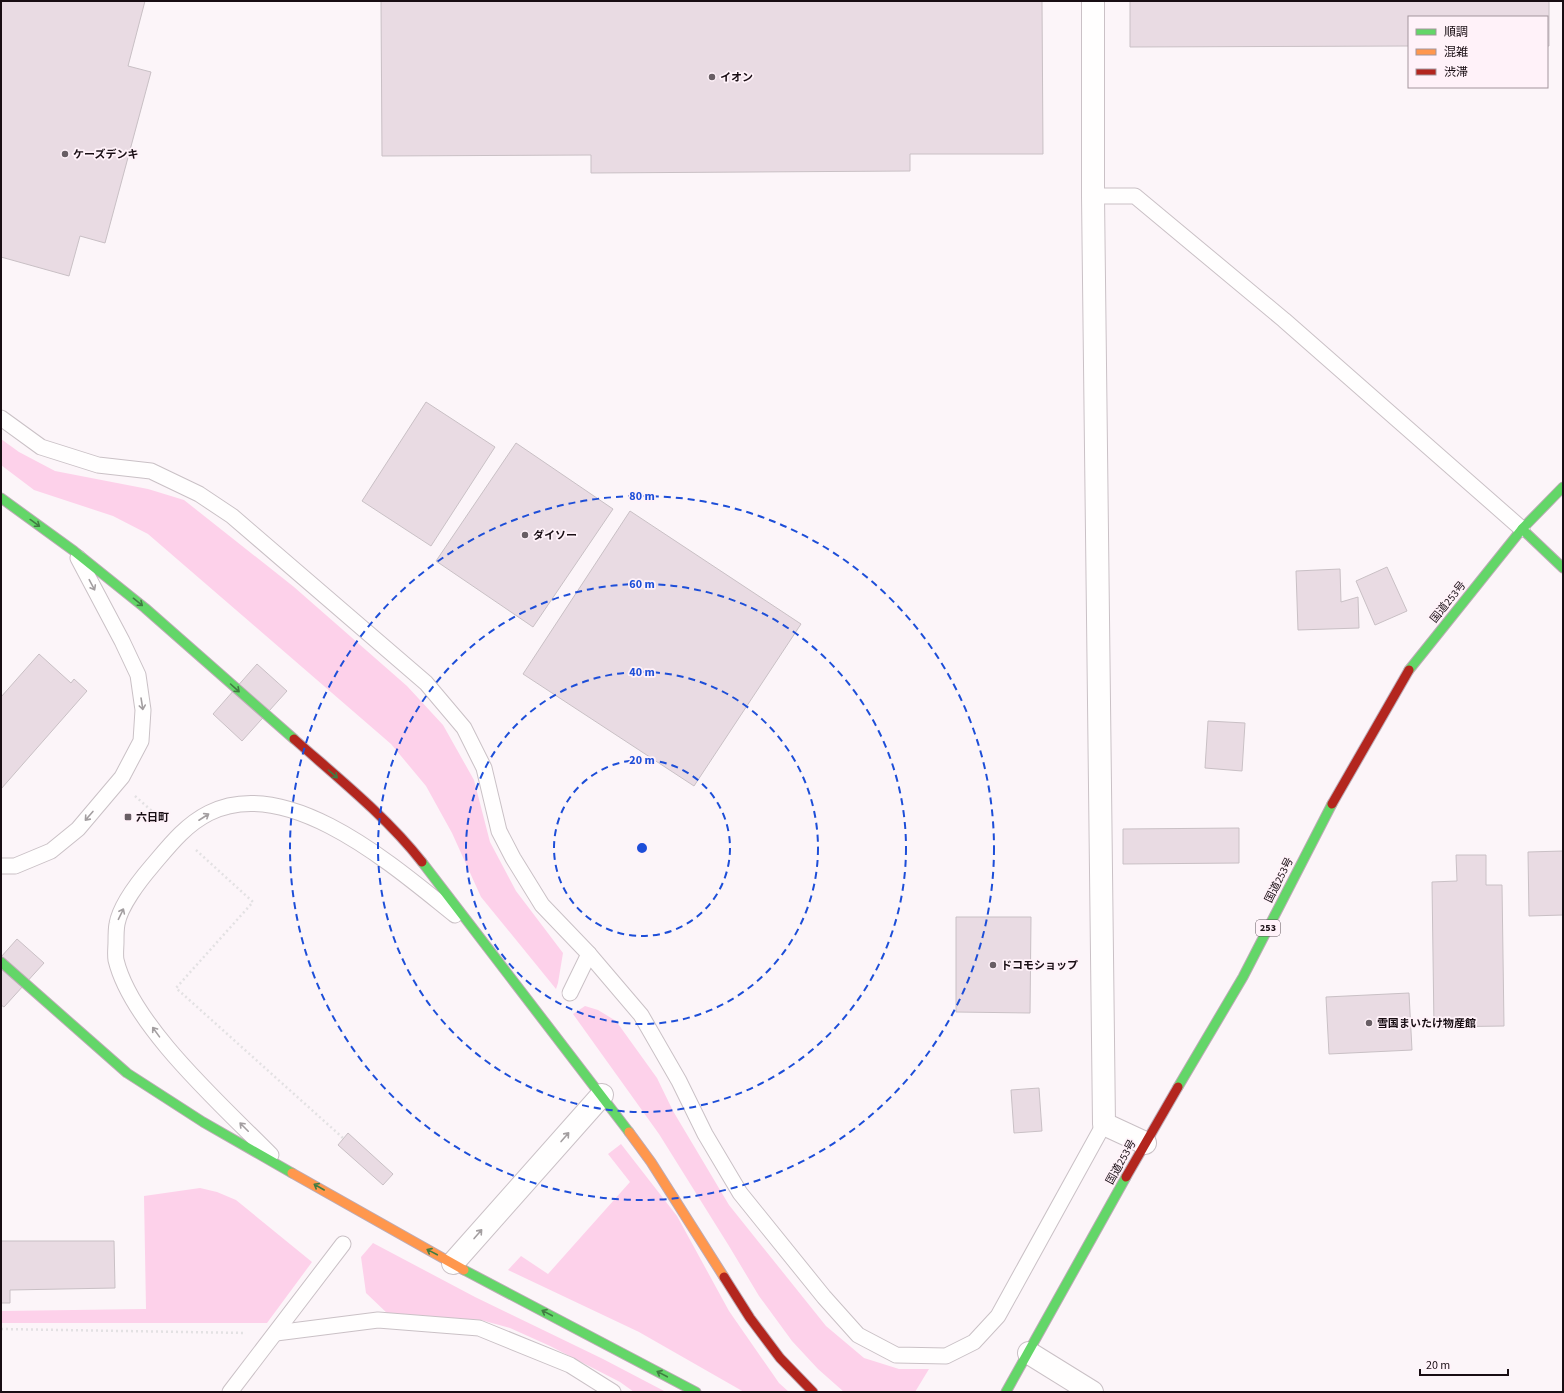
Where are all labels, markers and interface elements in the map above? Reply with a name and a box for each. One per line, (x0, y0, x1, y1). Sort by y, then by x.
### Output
legend (1408, 16, 1548, 88)
text: 順調 (1444, 24, 1468, 41)
text: 混雑 (1444, 44, 1468, 61)
text: 渋滞 (1444, 64, 1468, 81)
place label: イオン (720, 70, 753, 85)
marker: イオン (707, 72, 717, 82)
place label: ケーズデンキ (73, 147, 138, 162)
marker: ケーズデンキ (60, 149, 70, 159)
text: 80 m (629, 488, 655, 505)
one-way arrow (29, 519, 40, 527)
place label: ダイソー (533, 528, 577, 543)
marker: ダイソー (520, 530, 530, 540)
text: 60 m (629, 576, 655, 593)
street label: 国道253号 (1427, 578, 1469, 626)
one-way arrow (89, 579, 97, 591)
one-way arrow (133, 597, 144, 606)
text: 40 m (629, 664, 655, 681)
one-way arrow (230, 683, 240, 692)
one-way arrow (138, 697, 146, 710)
text: 20 m (629, 752, 655, 769)
one-way arrow (328, 769, 338, 779)
place label: 六日町 (136, 810, 169, 825)
one-way arrow (84, 811, 93, 822)
marker: 六日町 (123, 812, 133, 822)
one-way arrow (198, 812, 210, 820)
centre of rings (635, 841, 649, 855)
street label: 国道253号 (1261, 855, 1297, 905)
one-way arrow (118, 908, 125, 920)
road number: 253 (1256, 920, 1280, 936)
place label: ドコモショップ (1001, 958, 1078, 973)
marker: ドコモショップ (988, 960, 998, 970)
place label: 雪国まいたけ物産館 (1377, 1016, 1476, 1031)
marker: 雪国まいたけ物産館 (1364, 1018, 1374, 1028)
one-way arrow (152, 1027, 160, 1038)
one-way arrow (239, 1122, 249, 1132)
one-way arrow (560, 1132, 569, 1142)
street label: 国道253号 (1102, 1137, 1140, 1187)
one-way arrow (313, 1183, 325, 1191)
one-way arrow (474, 1229, 483, 1239)
one-way arrow (426, 1248, 438, 1256)
one-way arrow (541, 1309, 553, 1316)
scale bar (1420, 1351, 1508, 1377)
text: 20 m (1426, 1357, 1450, 1374)
one-way arrow (656, 1370, 668, 1377)

